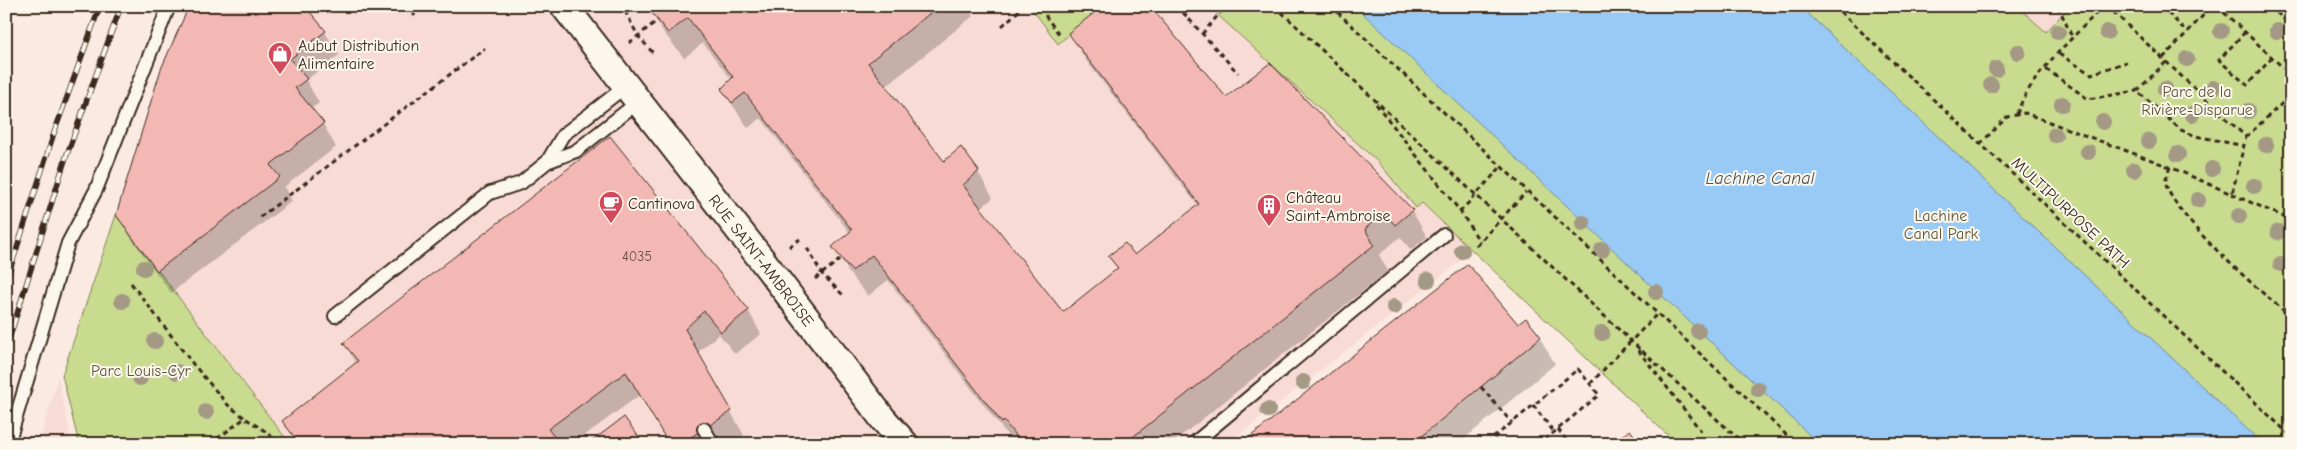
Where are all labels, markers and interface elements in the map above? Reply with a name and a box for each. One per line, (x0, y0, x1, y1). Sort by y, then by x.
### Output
place label: Aubut Distribution Alimentaire (298, 37, 419, 73)
shop icon: Aubut Distribution Alimentaire (267, 41, 293, 75)
park label: Parc de la Rivière-Disparue (2141, 83, 2253, 119)
street label: MULTIPURPOSE PATH (2008, 153, 2133, 272)
water label: Lachine Canal (1705, 168, 1816, 189)
place label: Château Saint-Ambroise (1286, 189, 1391, 225)
cafe icon: Cantinova (598, 190, 624, 224)
street label: RUE SAINT-AMBROISE (705, 191, 817, 330)
building icon: Château Saint-Ambroise (1256, 193, 1282, 227)
place label: Cantinova (628, 195, 695, 213)
park label: Lachine Canal Park (1904, 207, 1979, 243)
house number: 4035 (622, 248, 652, 265)
park label: Parc Louis-Cyr (91, 362, 192, 380)

